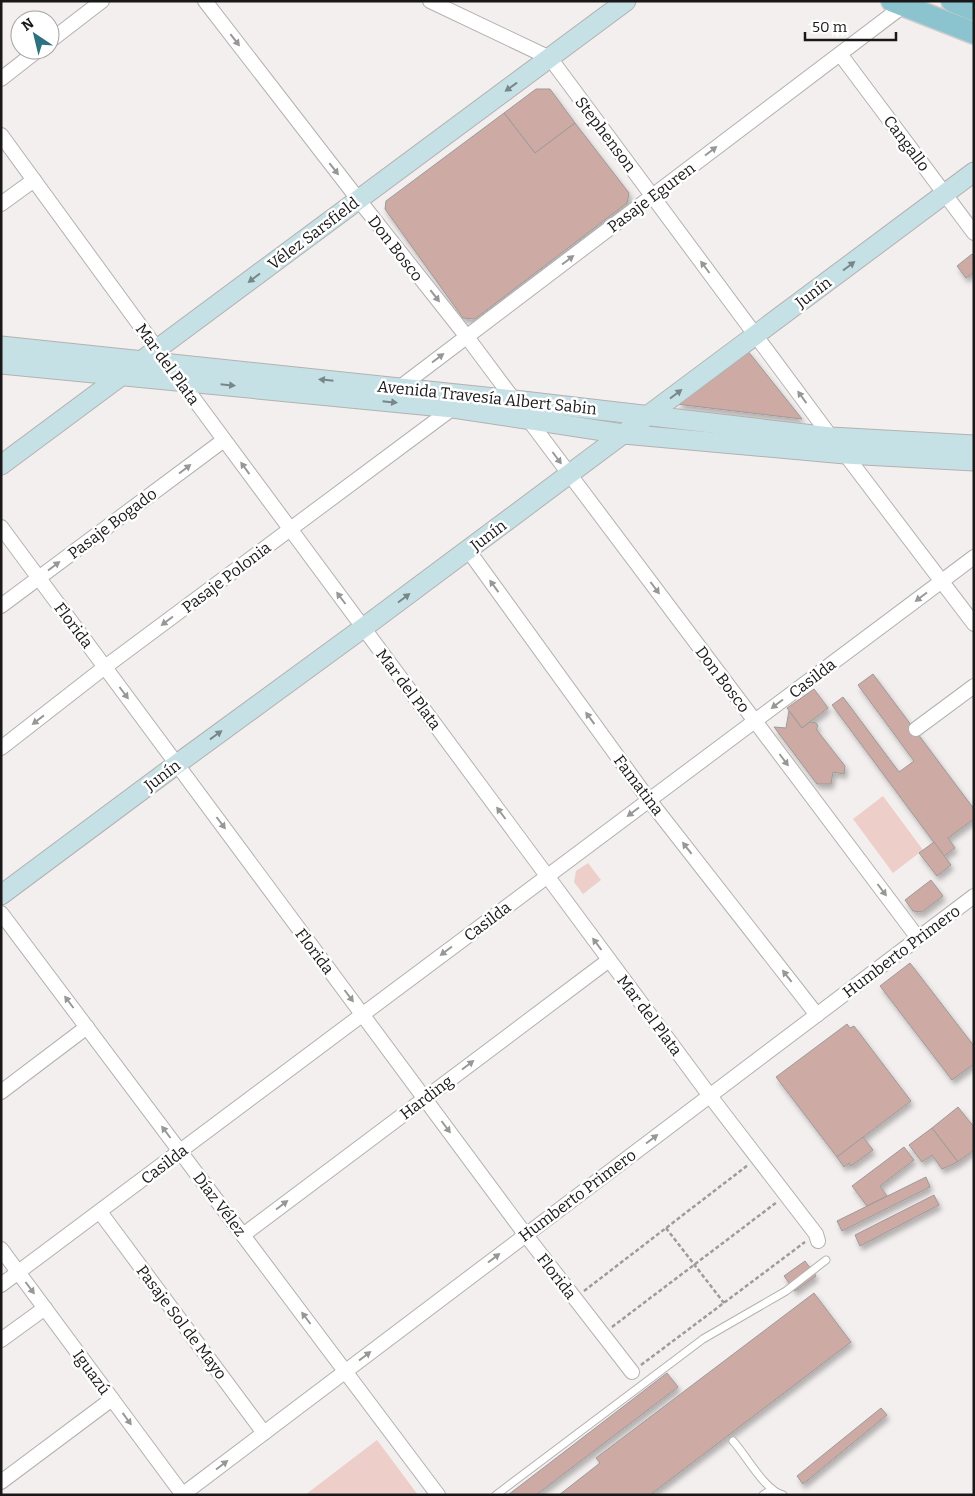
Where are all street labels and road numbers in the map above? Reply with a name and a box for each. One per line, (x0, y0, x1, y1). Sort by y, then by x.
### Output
street label: Stephenson (571, 93, 640, 176)
street label: Cangallo (880, 112, 934, 175)
street label: Pasaje Eguren (604, 158, 699, 236)
street label: Vélez Sarsfield (264, 193, 363, 274)
street label: Don Bosco (364, 212, 427, 285)
street label: Junín (791, 273, 835, 313)
street label: Mar del Plata (132, 320, 204, 409)
street label: Avenida Travesía Albert Sabin (376, 377, 598, 418)
street label: Pasaje Bogado (64, 484, 160, 563)
street label: Junín (466, 516, 510, 556)
street label: Pasaje Polonia (178, 538, 275, 617)
street label: Florida (50, 599, 97, 652)
street label: Don Bosco (692, 642, 754, 716)
street label: Mar del Plata (372, 645, 445, 734)
street label: Casilda (785, 654, 840, 702)
street label: Famatina (610, 751, 668, 819)
street label: Junín (140, 756, 184, 796)
street label: Casilda (460, 897, 515, 945)
street label: Humberto Primero (839, 901, 964, 1002)
street label: Florida (291, 925, 338, 978)
street label: Mar del Plata (613, 971, 686, 1060)
street label: Harding (396, 1071, 457, 1123)
street label: Casilda (137, 1140, 192, 1188)
street label: Humberto Primero (515, 1145, 640, 1246)
street label: Díaz Vélez (189, 1169, 250, 1240)
street label: Florida (533, 1250, 580, 1303)
street label: Pasaje Sol de Mayo (132, 1261, 231, 1383)
street label: Iguazú (69, 1346, 114, 1398)

